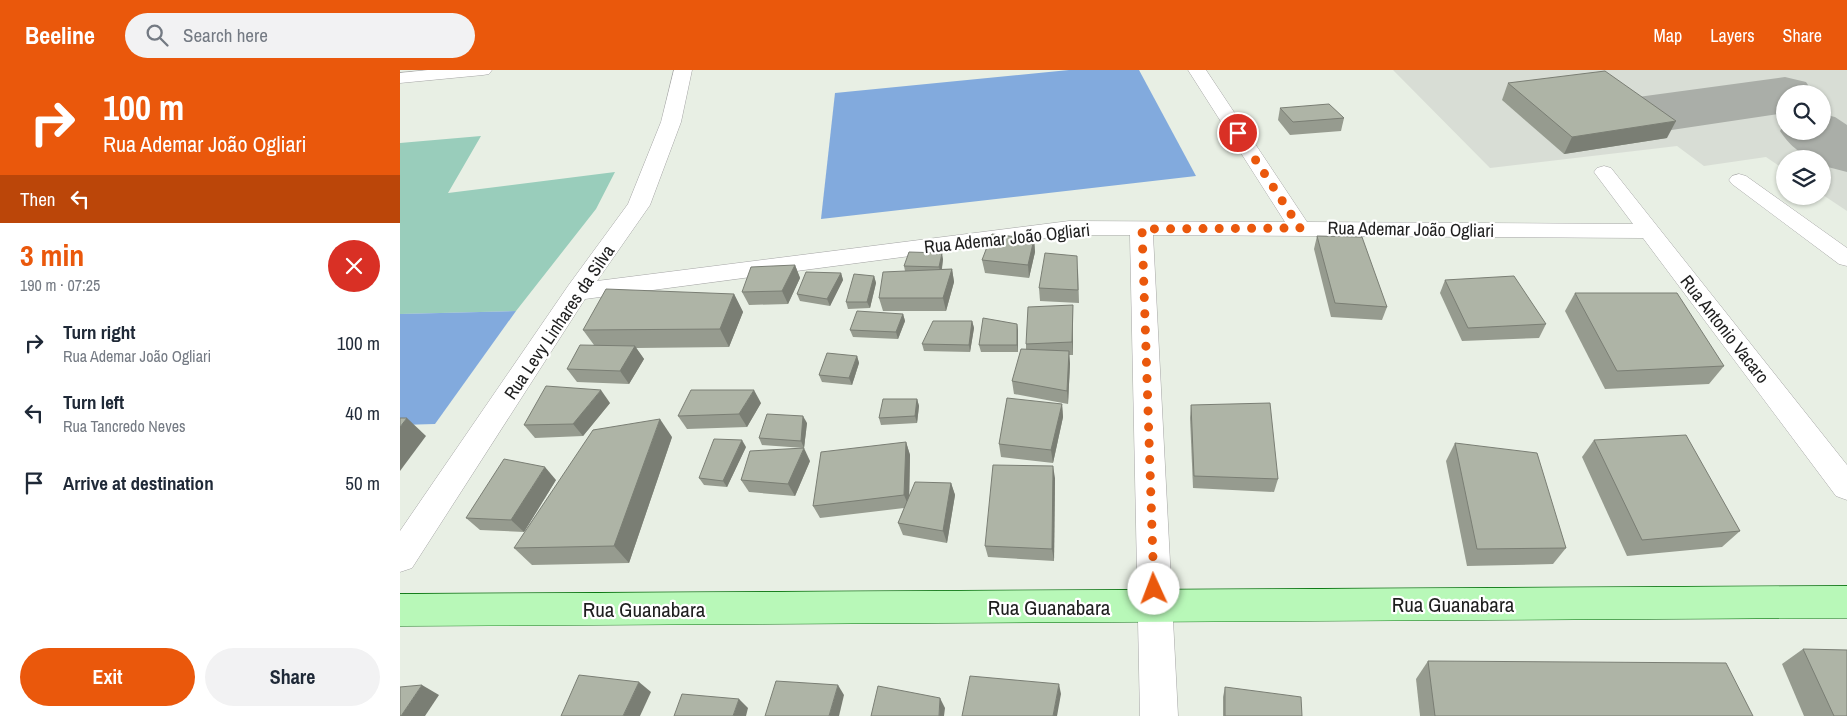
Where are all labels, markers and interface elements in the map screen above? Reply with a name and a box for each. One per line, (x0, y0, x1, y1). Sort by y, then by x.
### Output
search box (125, 13, 475, 58)
text: Beeline (25, 19, 95, 51)
icon: search (143, 21, 171, 49)
text: Search here (183, 22, 268, 48)
text: Map (1654, 23, 1682, 48)
text: Layers (1710, 23, 1755, 48)
text: Share (1783, 23, 1822, 48)
text: 100 m (103, 84, 184, 131)
map controls (1776, 85, 1831, 205)
button: search (1776, 85, 1831, 140)
icon: right (20, 90, 85, 155)
pin (1217, 112, 1259, 154)
icon: arrive (1224, 119, 1252, 147)
text: Rua Ademar João Ogliari (103, 129, 307, 159)
button: layers (1776, 150, 1831, 205)
icon: left (66, 185, 94, 213)
text: Then (20, 186, 56, 212)
street label: Rua Ademar João Ogliari (1328, 215, 1494, 243)
street label: Rua Ademar João Ogliari (923, 217, 1091, 259)
text: 3 min (20, 235, 84, 275)
button: close (328, 240, 380, 292)
street label: Rua Levy Linhares da Silva (498, 240, 620, 404)
street label: Rua Antonio Vacaro (1675, 270, 1775, 388)
text: 190 m · 07:25 (20, 274, 100, 296)
text: Turn right (63, 319, 135, 345)
icon: right (20, 329, 48, 357)
text: 100 m (337, 330, 380, 356)
text: Rua Ademar João Ogliari (63, 345, 211, 367)
text: Turn left (63, 389, 124, 415)
icon: left (20, 399, 48, 427)
text: 40 m (345, 400, 380, 426)
text: Rua Tancredo Neves (63, 415, 186, 437)
icon: arrive (20, 469, 48, 497)
text: Arrive at destination (63, 470, 214, 496)
text: 50 m (345, 470, 380, 496)
position arrow (1127, 562, 1179, 614)
street label: Rua Guanabara (1392, 590, 1515, 619)
street label: Rua Guanabara (988, 593, 1111, 622)
street label: Rua Guanabara (583, 595, 706, 624)
button: Exit (20, 648, 195, 706)
button: Share (205, 648, 380, 706)

